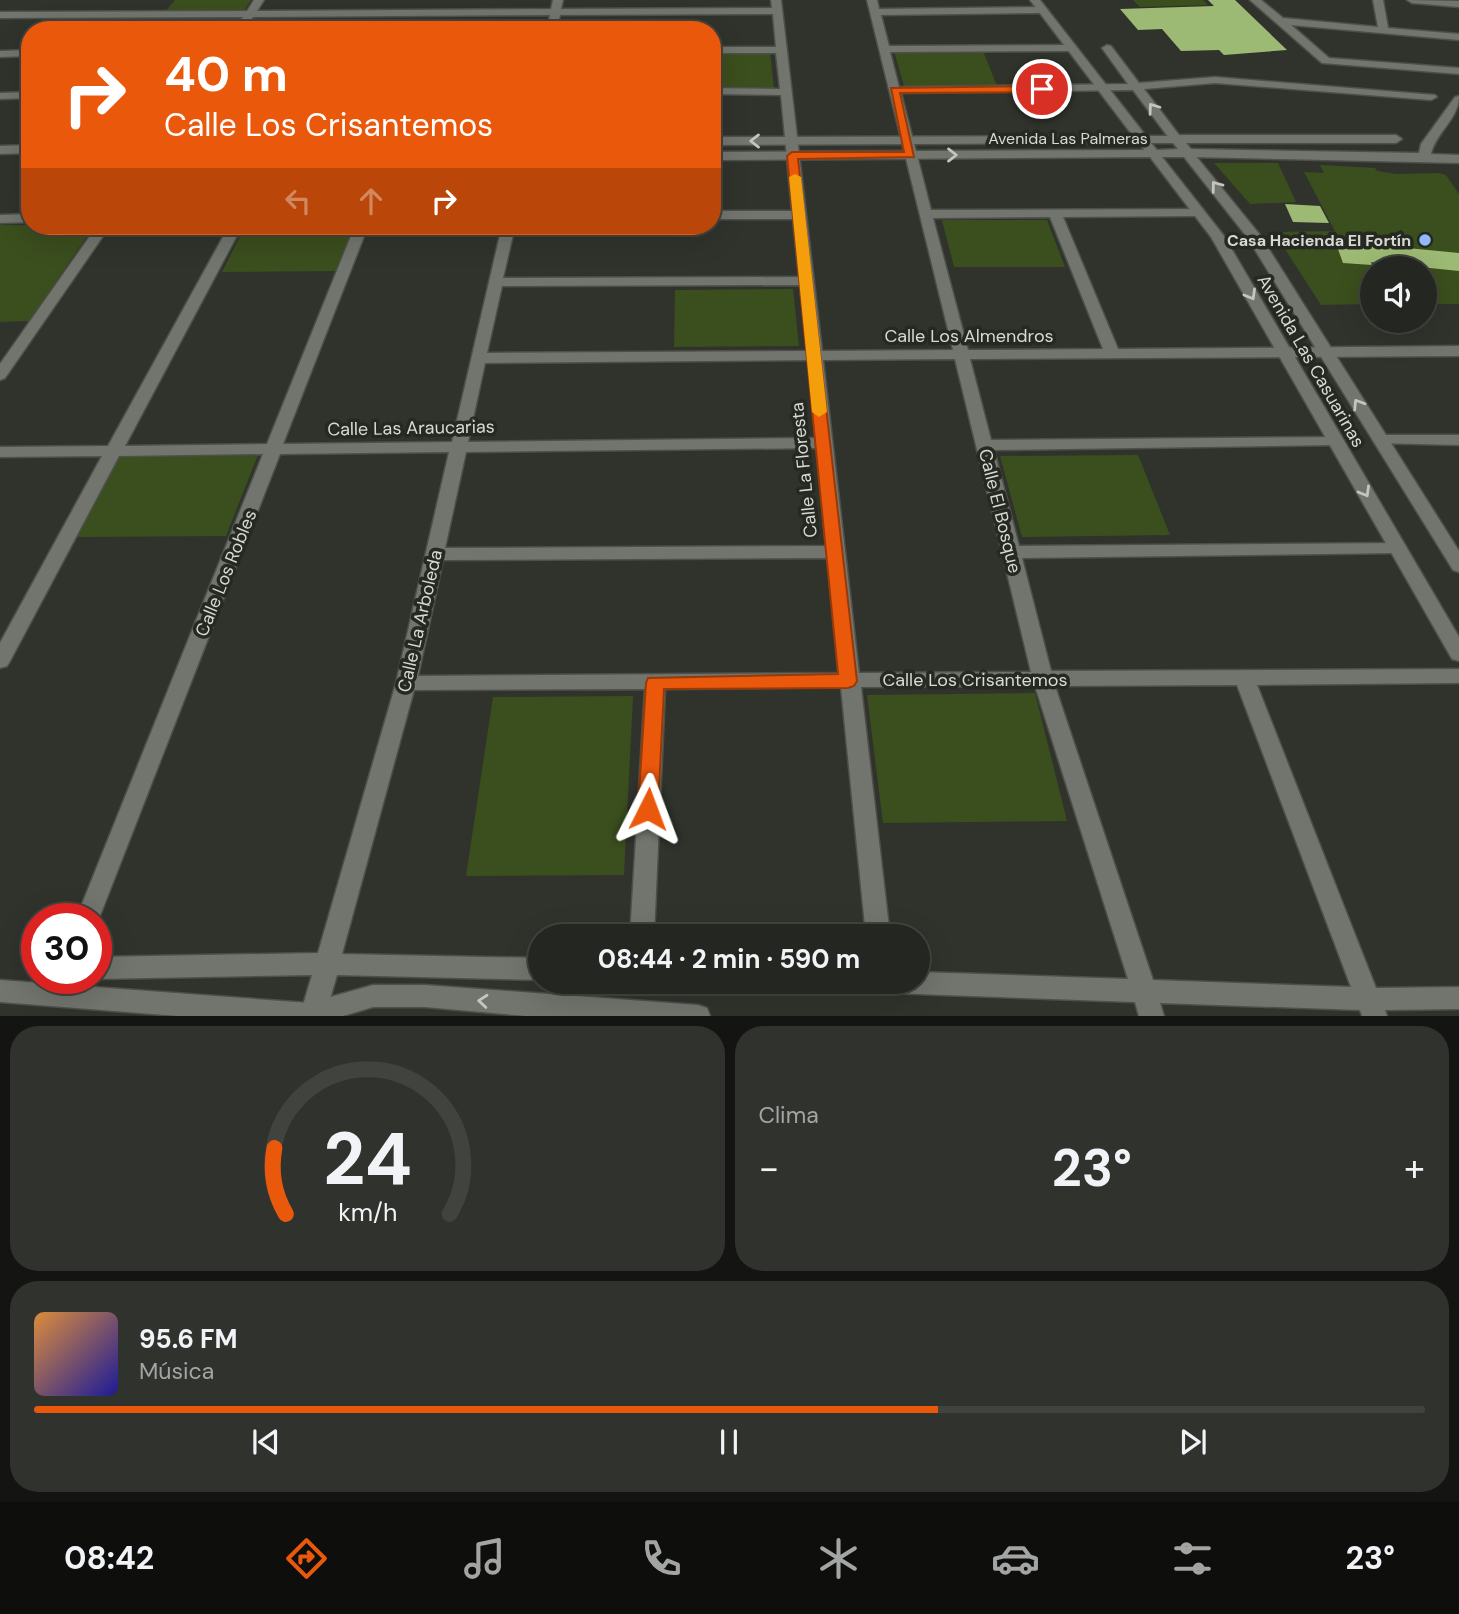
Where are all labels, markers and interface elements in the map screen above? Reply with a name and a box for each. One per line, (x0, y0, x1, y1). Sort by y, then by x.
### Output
text: 40 m (164, 42, 288, 106)
icon: right (49, 49, 140, 140)
pin (1012, 59, 1072, 119)
icon: arrive (1023, 70, 1061, 108)
one-way arrow (1149, 103, 1162, 115)
text: Calle Los Crisantemos (164, 104, 493, 146)
street label: Avenida Las Palmeras (988, 128, 1148, 149)
one-way arrow (749, 133, 760, 149)
one-way arrow (947, 147, 958, 163)
one-way arrow (1211, 181, 1224, 194)
icon: left (279, 182, 317, 220)
icon: ahead (352, 182, 390, 220)
icon: right (425, 182, 463, 220)
place label: Casa Hacienda El Fortín (1227, 230, 1411, 251)
marker: Casa Hacienda El Fortín (1417, 232, 1433, 248)
map controls (1360, 256, 1437, 333)
button: sound (1360, 256, 1437, 333)
street label: Avenida Las Casuarinas (1252, 270, 1370, 452)
one-way arrow (1243, 288, 1256, 301)
street label: Calle Los Almendros (884, 324, 1054, 348)
one-way arrow (1354, 399, 1367, 412)
street label: Calle La Floresta (785, 401, 823, 539)
street label: Calle Las Araucarias (327, 415, 495, 441)
street label: Calle El Bosque (973, 446, 1027, 576)
one-way arrow (1357, 485, 1370, 498)
street label: Calle Los Robles (190, 506, 262, 640)
street label: Calle La Arboleda (392, 547, 448, 695)
street label: Calle Los Crisantemos (882, 668, 1068, 692)
position arrow (611, 772, 685, 846)
speed limit sign: 30 (21, 903, 112, 994)
text: 08:44 · 2 min · 590 m (598, 942, 860, 976)
one-way arrow (478, 994, 489, 1009)
text: Clima (759, 1100, 819, 1130)
text: 24 (323, 1113, 412, 1208)
text: 23° (1052, 1134, 1132, 1202)
text: − (759, 1143, 779, 1193)
text: + (1404, 1143, 1425, 1193)
text: km/h (338, 1196, 397, 1229)
text: 95.6 FM (139, 1322, 238, 1356)
text: Música (139, 1356, 214, 1386)
icon: previous (247, 1423, 285, 1461)
icon: pause (710, 1423, 748, 1461)
icon: next (1174, 1423, 1212, 1461)
icon: directions (282, 1534, 331, 1583)
icon: music (460, 1534, 509, 1583)
icon: phone (637, 1534, 686, 1583)
icon: climate (814, 1534, 863, 1583)
icon: car (991, 1534, 1040, 1583)
icon: filters (1168, 1534, 1217, 1583)
text: 08:42 (64, 1537, 154, 1579)
text: 23° (1345, 1537, 1395, 1579)

